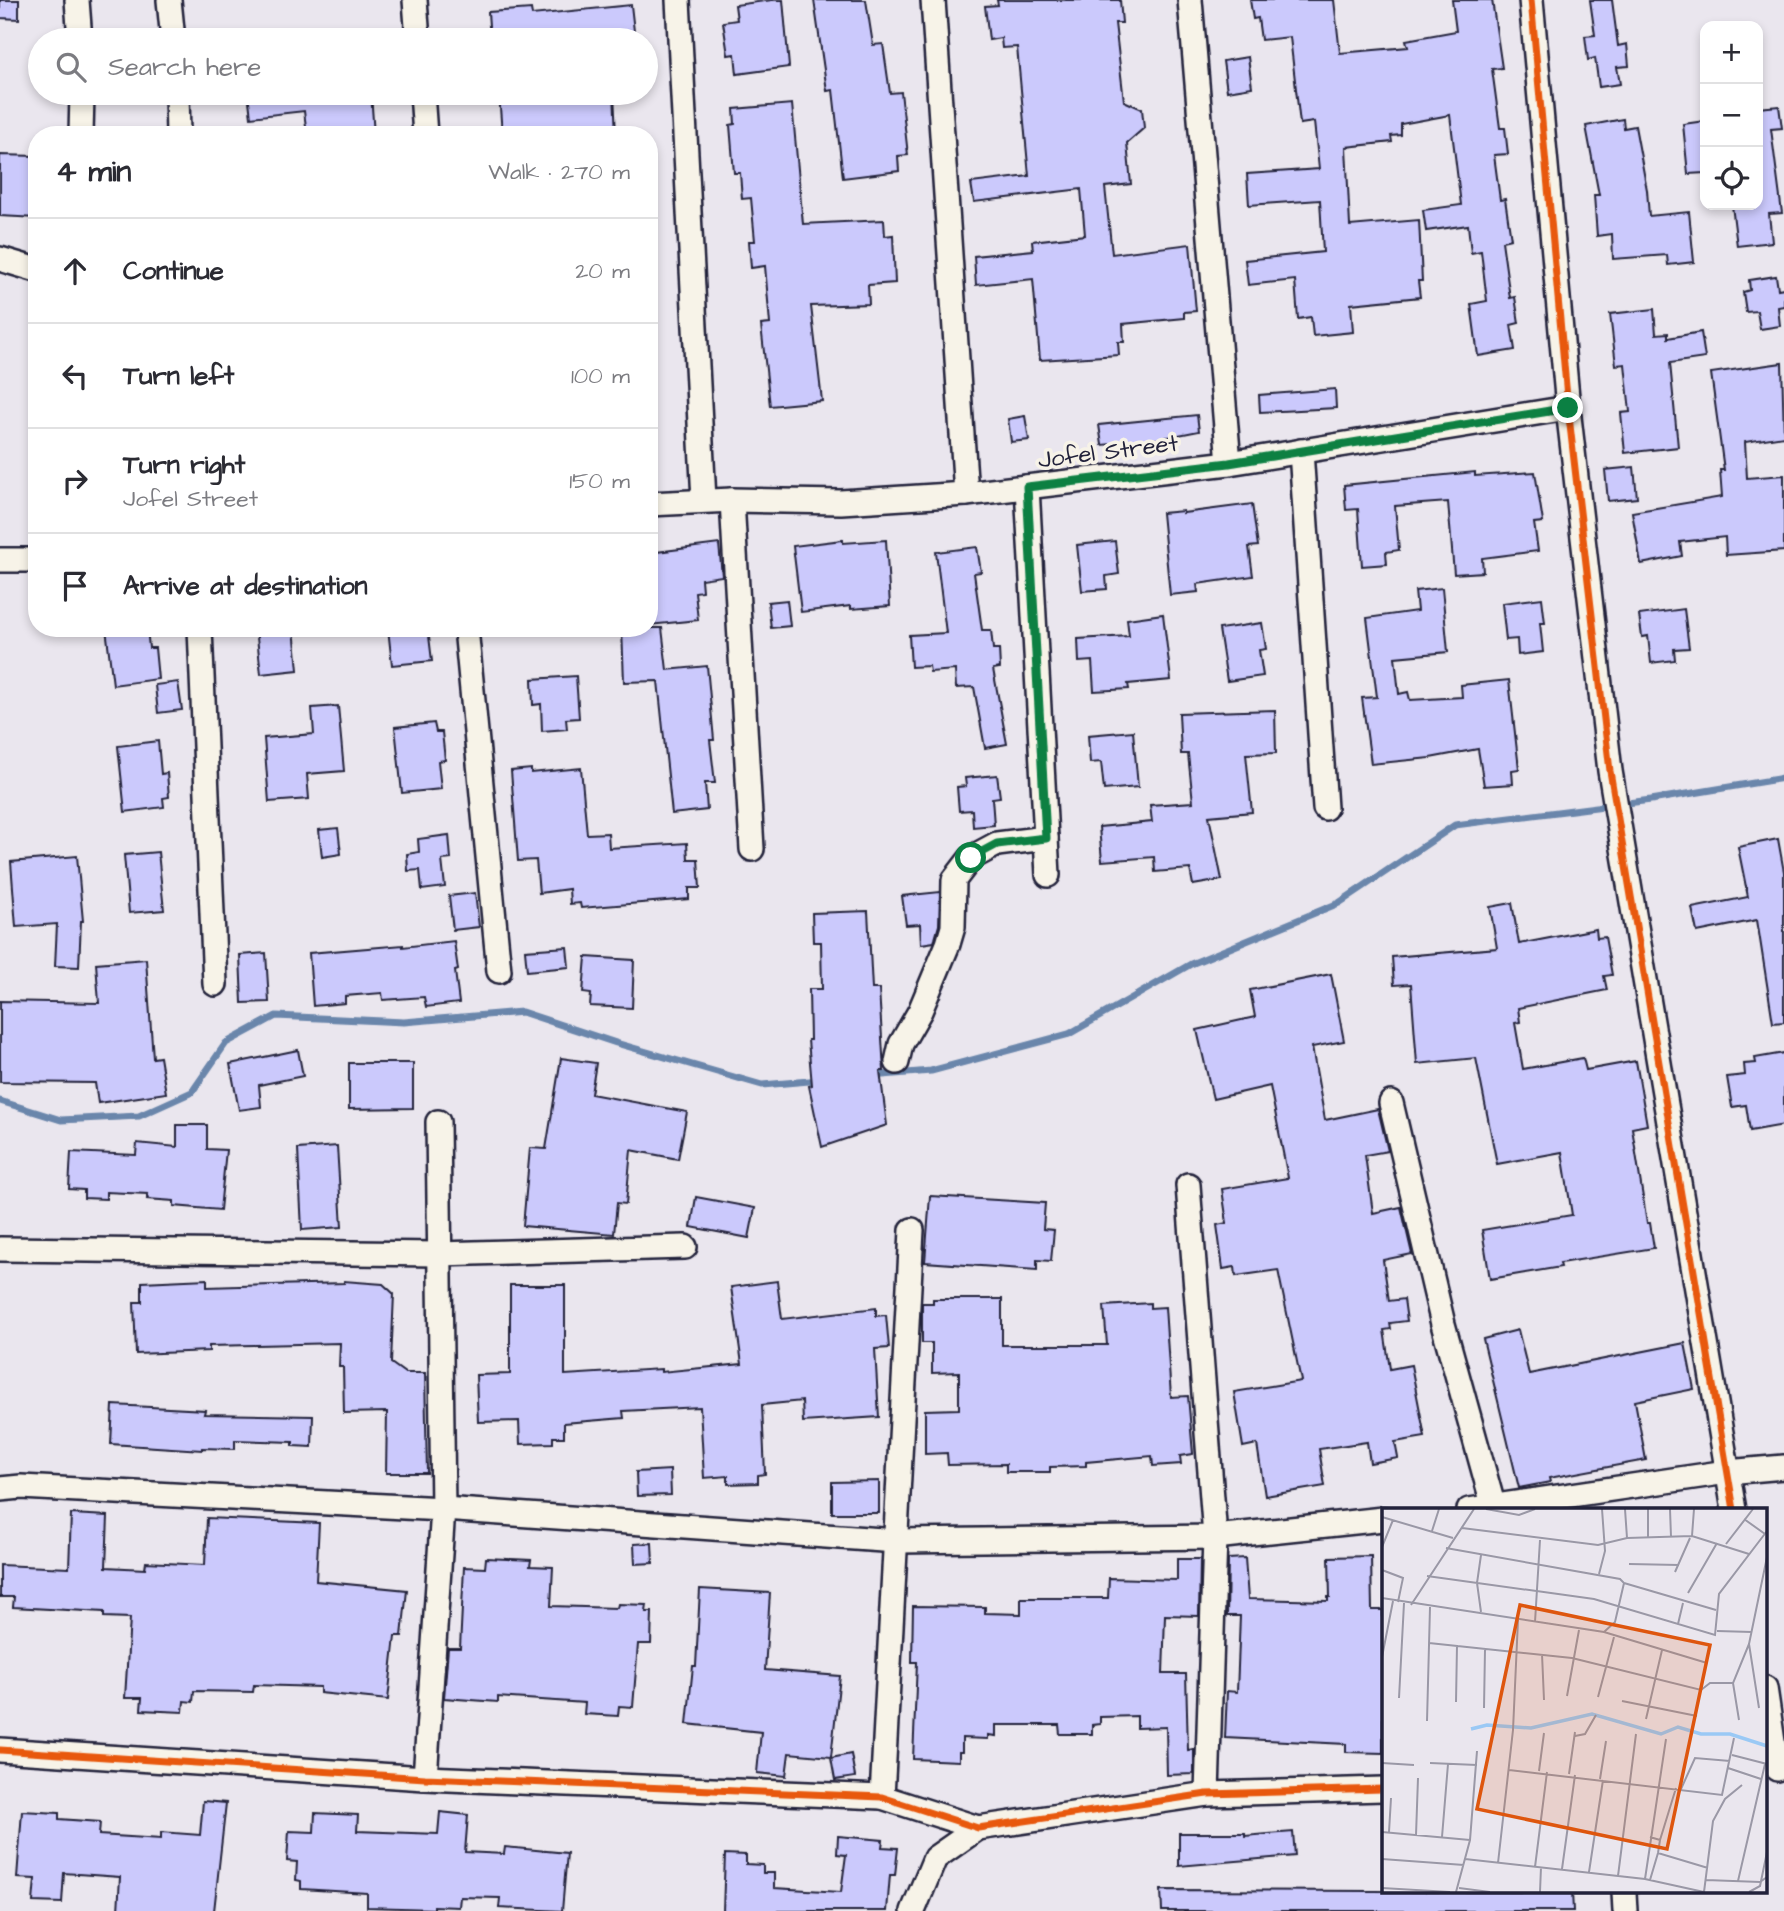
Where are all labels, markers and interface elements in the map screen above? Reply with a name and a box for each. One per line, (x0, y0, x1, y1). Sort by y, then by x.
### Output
map controls (1700, 21, 1763, 210)
button: + (1700, 21, 1763, 84)
search box (28, 28, 658, 105)
icon: search (52, 48, 90, 86)
text: Search here (108, 49, 261, 85)
button: − (1700, 84, 1763, 147)
button: locate (1700, 147, 1763, 210)
text: 4 min (56, 151, 131, 193)
text: Walk · 270 m (488, 156, 630, 188)
icon: ahead (56, 252, 94, 290)
text: Continue (123, 253, 224, 289)
text: 20 m (575, 255, 630, 287)
icon: left (56, 357, 94, 395)
text: Turn left (123, 358, 234, 394)
text: 100 m (571, 360, 630, 392)
route end (1552, 392, 1583, 423)
street label: Jofel Street (1036, 426, 1180, 477)
text: Turn right (123, 447, 245, 483)
icon: right (56, 462, 94, 500)
text: 150 m (569, 465, 630, 497)
text: Jofel Street (123, 483, 258, 515)
icon: arrive (56, 567, 94, 605)
text: Arrive at destination (123, 568, 368, 604)
route start (955, 842, 986, 873)
inset map (1382, 1508, 1766, 1894)

